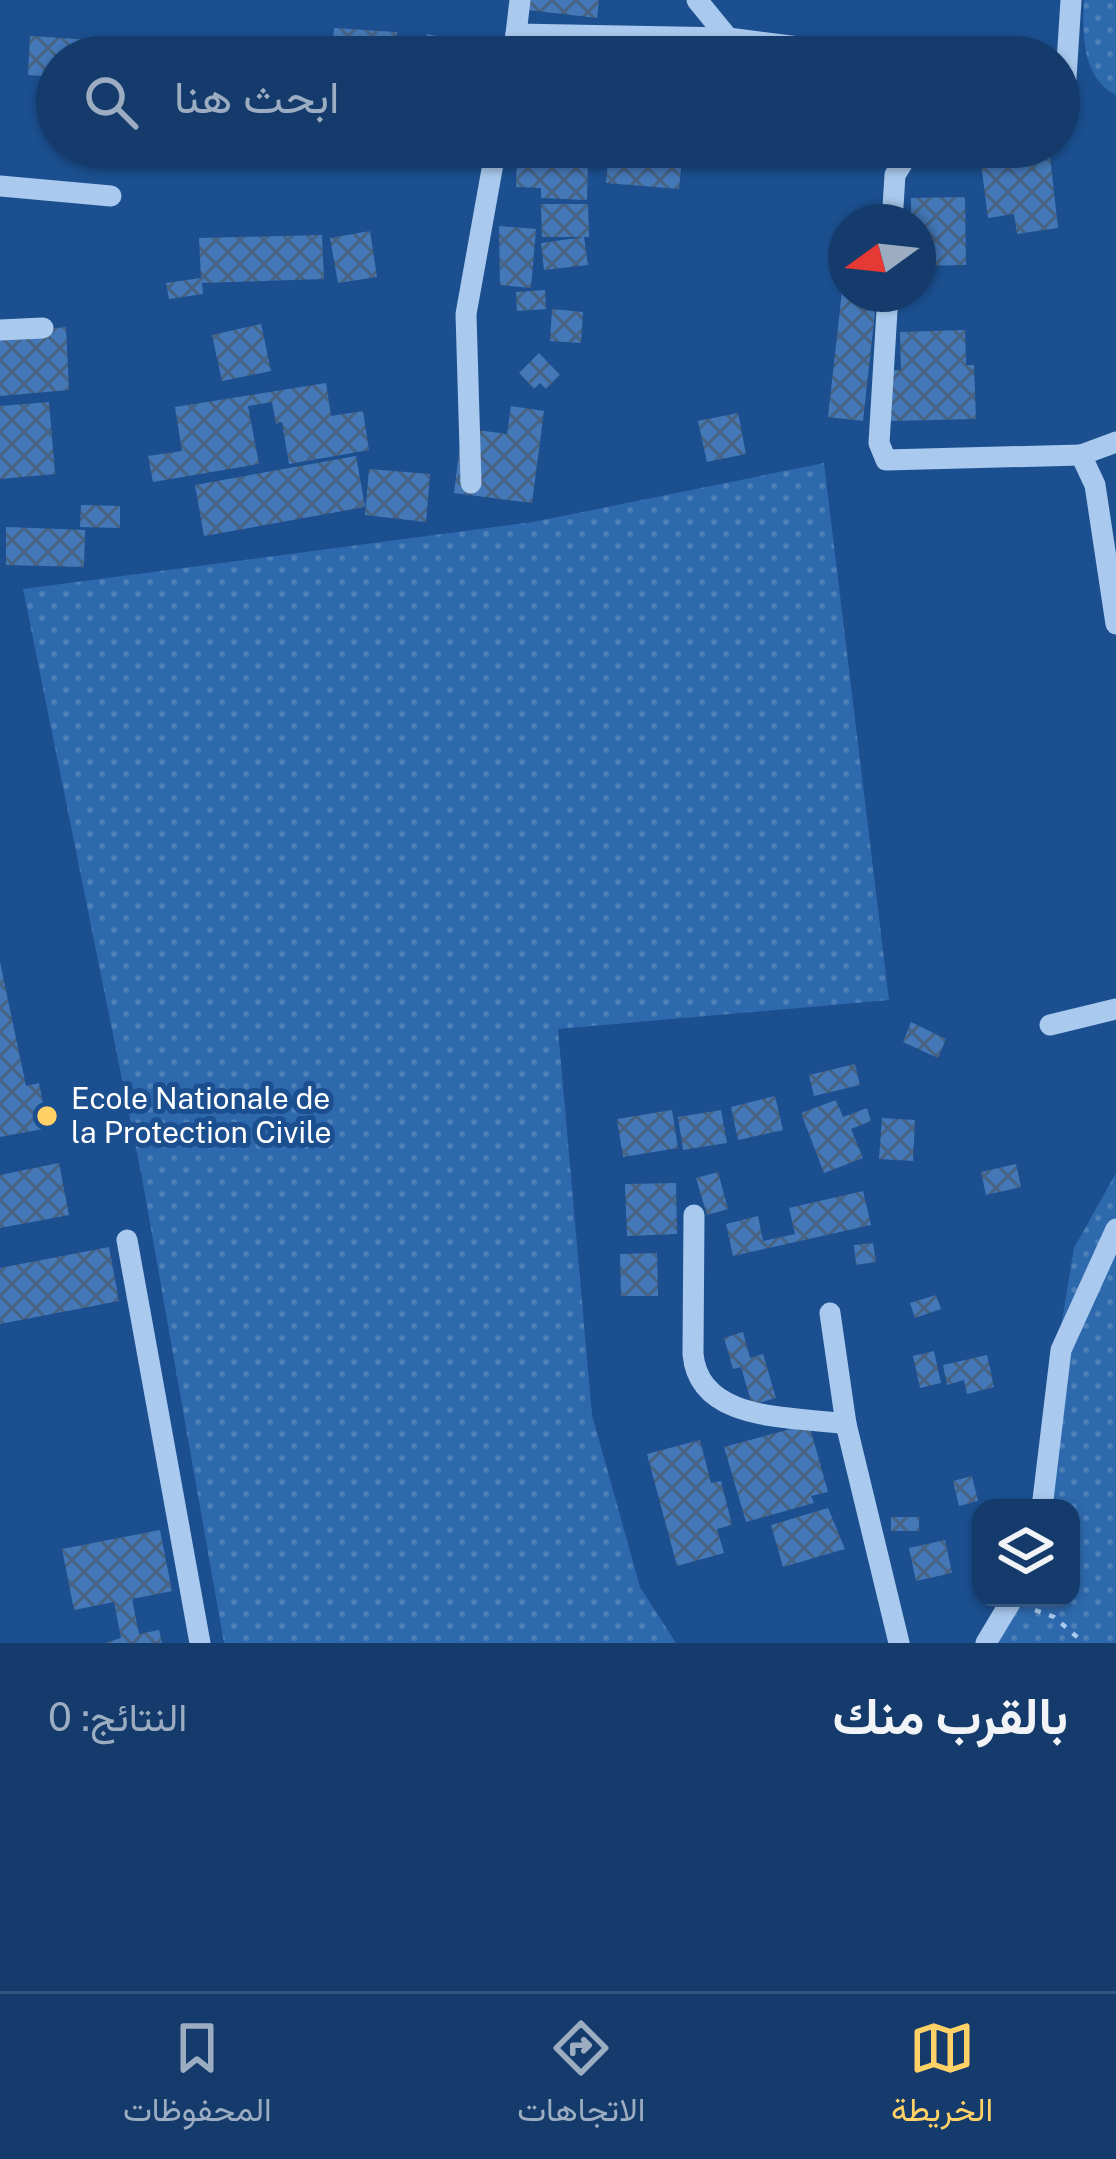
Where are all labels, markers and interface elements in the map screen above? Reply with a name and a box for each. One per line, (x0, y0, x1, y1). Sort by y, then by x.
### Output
search box (36, 36, 1080, 168)
icon: search (78, 69, 144, 135)
text: ابحث هنا (174, 70, 339, 123)
north arrow (828, 204, 936, 312)
place label: Ecole Nationale de la Protection Civile (71, 1080, 331, 1150)
marker: Ecole Nationale de la Protection Civile (34, 1103, 60, 1129)
map controls (972, 1499, 1080, 1607)
button: layers (972, 1499, 1080, 1607)
text: بالقرب منك (833, 1686, 1068, 1745)
text: النتائج: 0 (48, 1694, 187, 1740)
tab: المحفوظات (123, 2015, 272, 2139)
tab: الاتجاهات (517, 2015, 645, 2139)
tab: الخريطة (891, 2015, 993, 2139)

